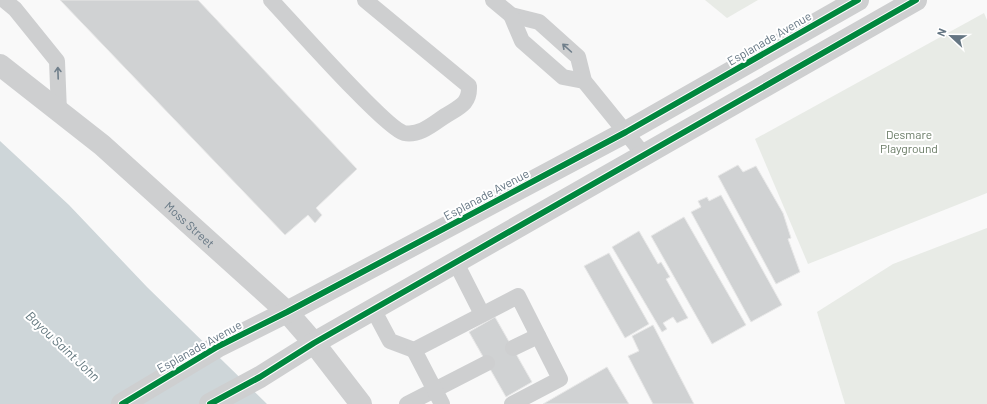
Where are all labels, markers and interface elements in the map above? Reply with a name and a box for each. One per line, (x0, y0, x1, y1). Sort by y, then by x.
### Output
street label: Esplanade Avenue (725, 8, 813, 68)
north arrow (931, 16, 971, 56)
text: N (934, 26, 949, 38)
one-way arrow (562, 43, 572, 52)
one-way arrow (54, 67, 61, 80)
park label: Desmare Playground (880, 127, 938, 155)
street label: Esplanade Avenue (441, 166, 531, 222)
street label: Moss Street (162, 198, 217, 250)
water label: Bayou Saint John (23, 308, 104, 385)
street label: Esplanade Avenue (154, 317, 244, 375)

